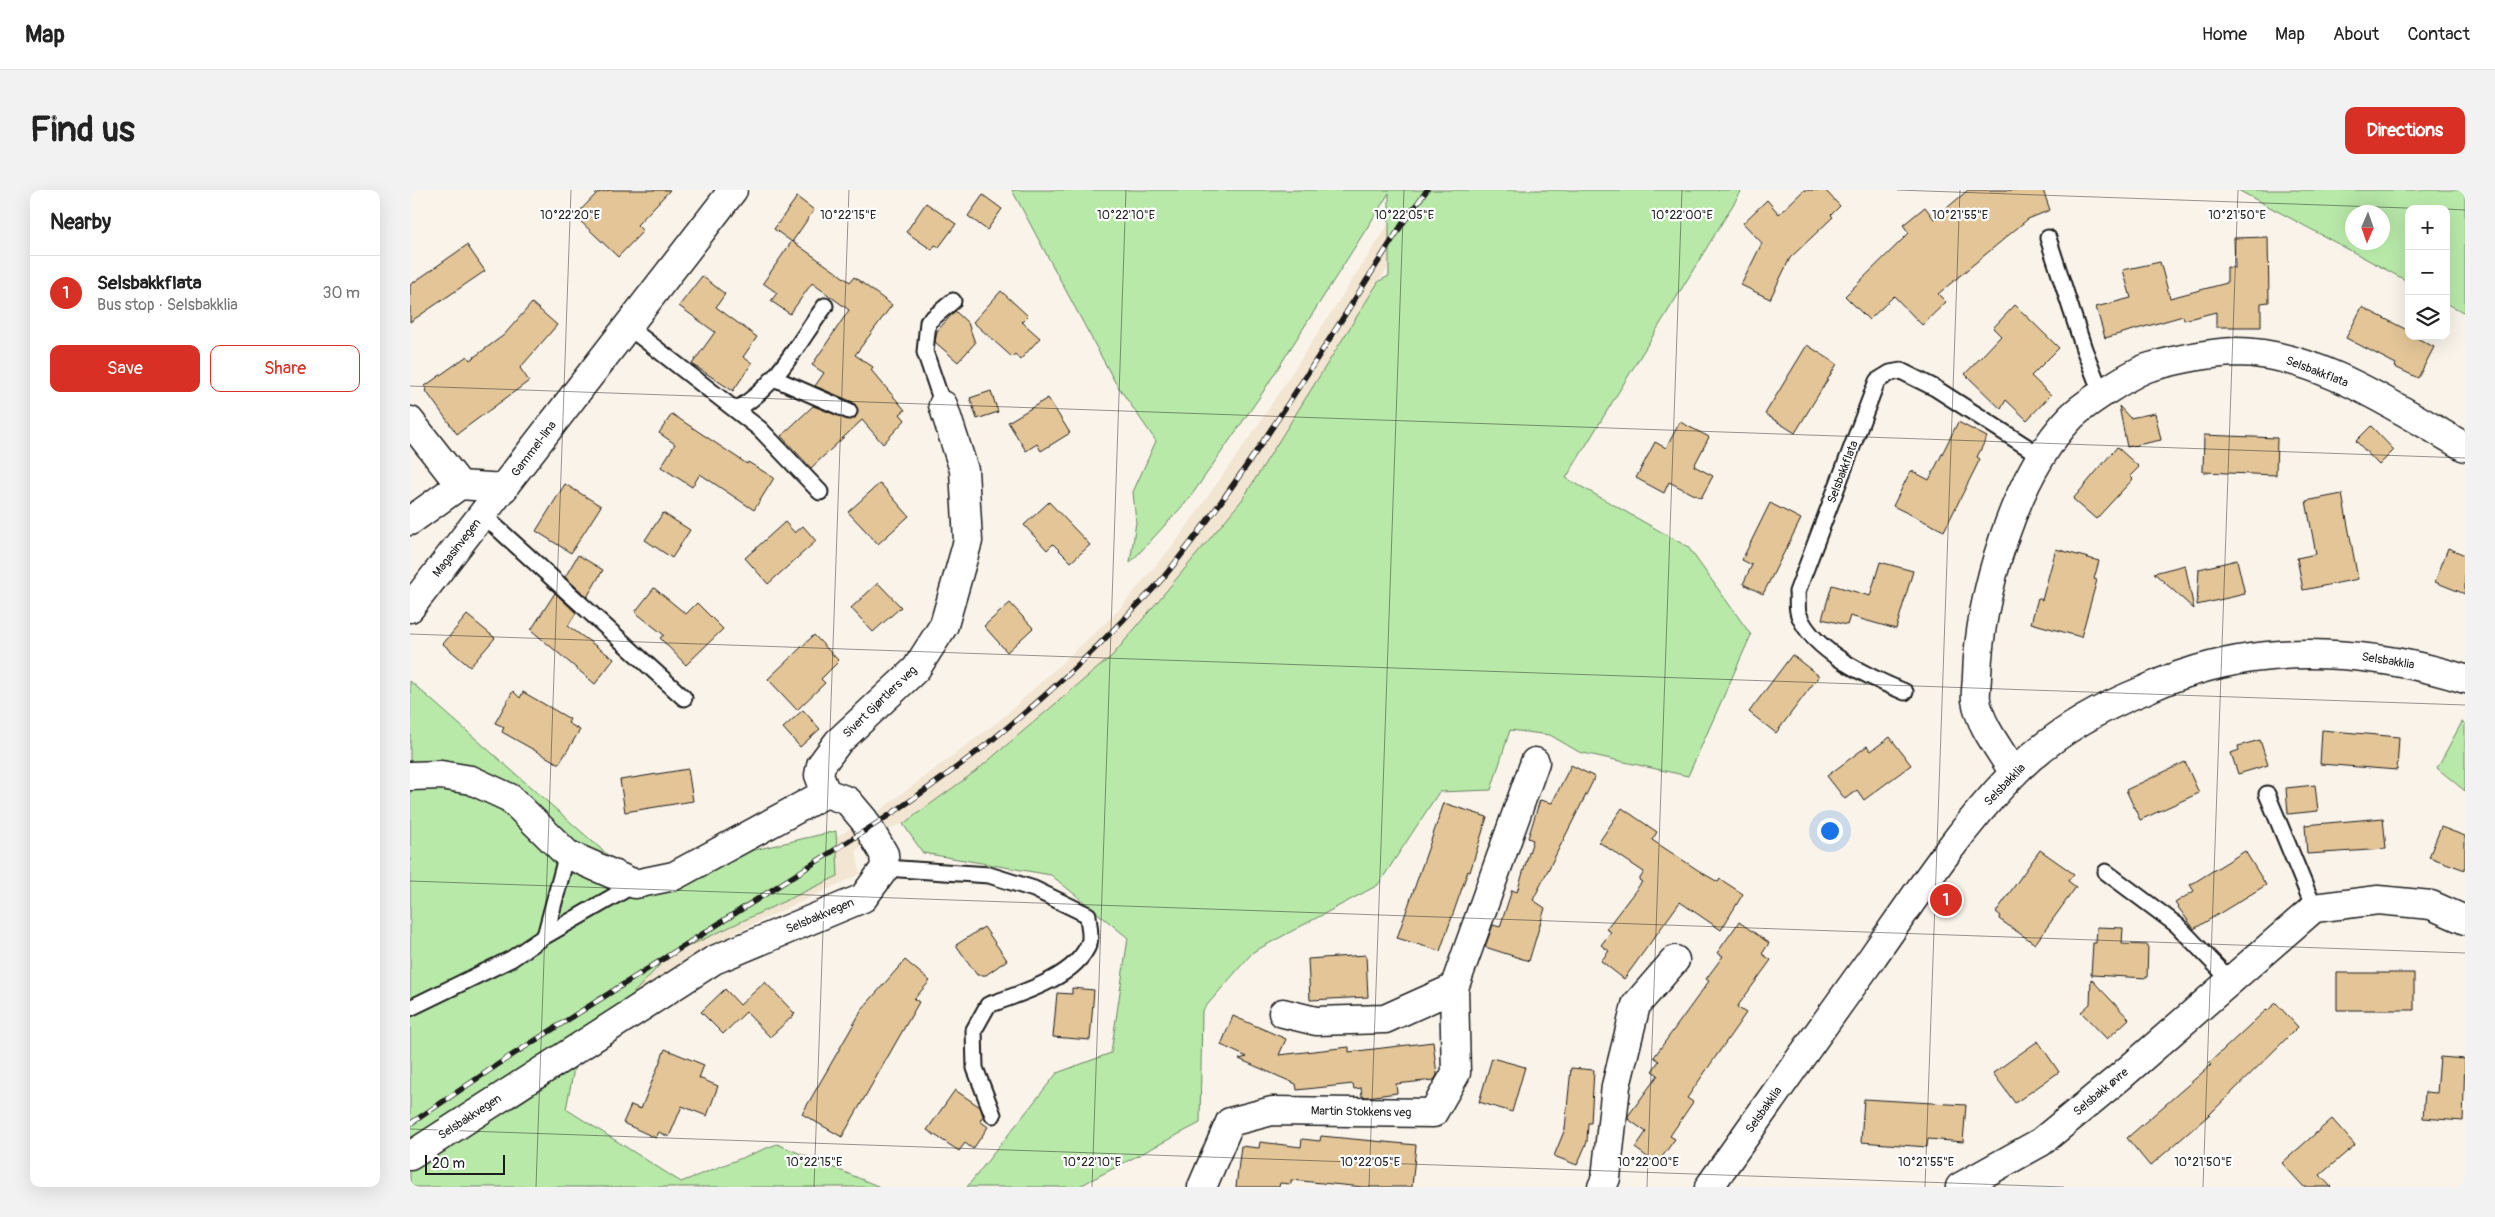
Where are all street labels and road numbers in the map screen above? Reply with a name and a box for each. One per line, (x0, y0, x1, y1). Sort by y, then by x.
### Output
street label: Selsbakkflata (2284, 353, 2351, 391)
street label: Gammel-lina (508, 418, 560, 480)
street label: Selsbakkflata (1824, 438, 1862, 505)
street label: Magasinvegen (430, 516, 485, 580)
street label: Selsbakklia (2361, 649, 2416, 673)
street label: Sivert Gjørtlers veg (840, 663, 920, 741)
street label: Selsbakklia (1981, 760, 2029, 809)
street label: Selsbakkvegen (784, 895, 856, 937)
street label: Selsbakk øvre (2071, 1065, 2132, 1119)
street label: Selsbakklia (1743, 1084, 1786, 1136)
street label: Selsbakkvegen (436, 1091, 505, 1143)
street label: Martin Stokkens veg (1311, 1104, 1411, 1120)

